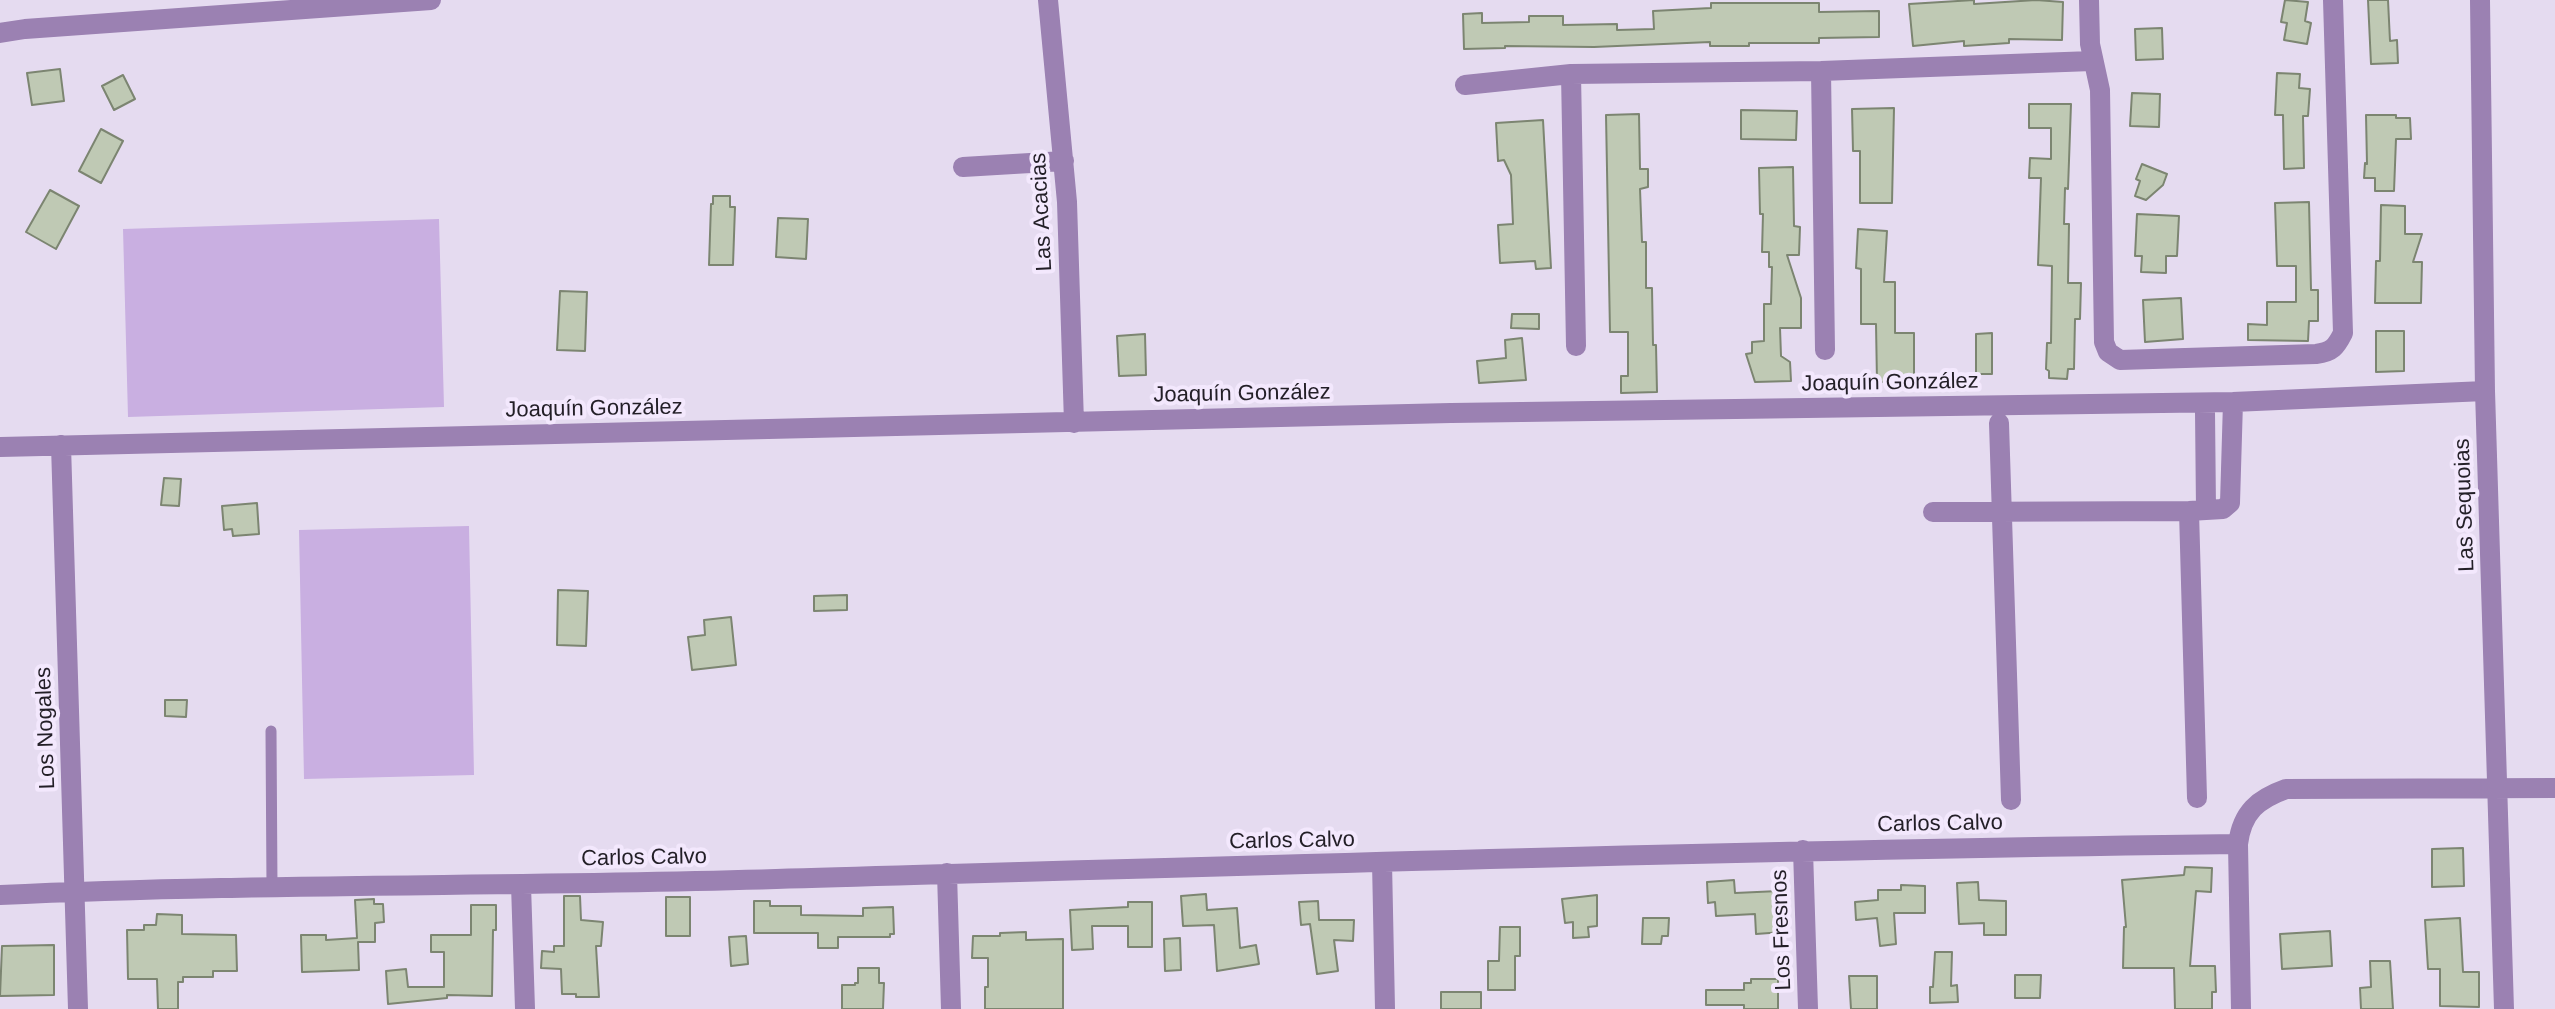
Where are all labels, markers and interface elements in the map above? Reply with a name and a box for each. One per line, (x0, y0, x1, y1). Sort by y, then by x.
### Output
street label: Las Acacias (1026, 152, 1058, 272)
street label: Joaquín González (1801, 368, 1979, 398)
street label: Joaquín González (1153, 379, 1331, 409)
street label: Joaquín González (505, 394, 683, 424)
street label: Las Sequoias (2449, 438, 2481, 572)
street label: Los Nogales (31, 666, 61, 790)
street label: Carlos Calvo (1877, 810, 2003, 838)
street label: Carlos Calvo (1229, 827, 1355, 855)
street label: Carlos Calvo (581, 844, 707, 872)
street label: Los Fresnos (1767, 869, 1797, 991)

